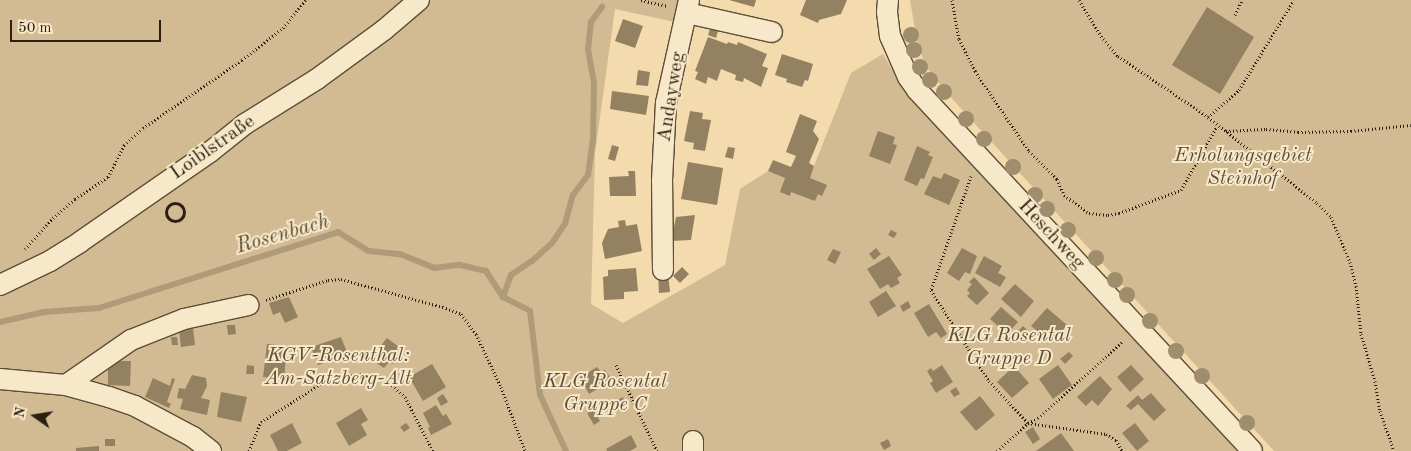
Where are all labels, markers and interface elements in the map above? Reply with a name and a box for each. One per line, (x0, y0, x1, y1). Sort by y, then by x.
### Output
scale bar (12, 10, 164, 42)
text: 50 m (18, 21, 52, 36)
street label: Andayweg (653, 50, 691, 144)
street label: Loiblstraße (166, 110, 260, 186)
park label: Erholungsgebiet Steinhof (1174, 145, 1312, 192)
street label: Heschweg (1012, 195, 1090, 275)
water label: Rosenbach (234, 210, 332, 260)
park label: KLG Rosental Gruppe D (947, 324, 1071, 371)
park label: KGV-Rosenthal: Am-Satzberg-Alt (265, 345, 411, 392)
park label: KLG Rosental Gruppe C (543, 371, 667, 418)
north arrow (10, 391, 60, 441)
text: N (12, 406, 28, 419)

